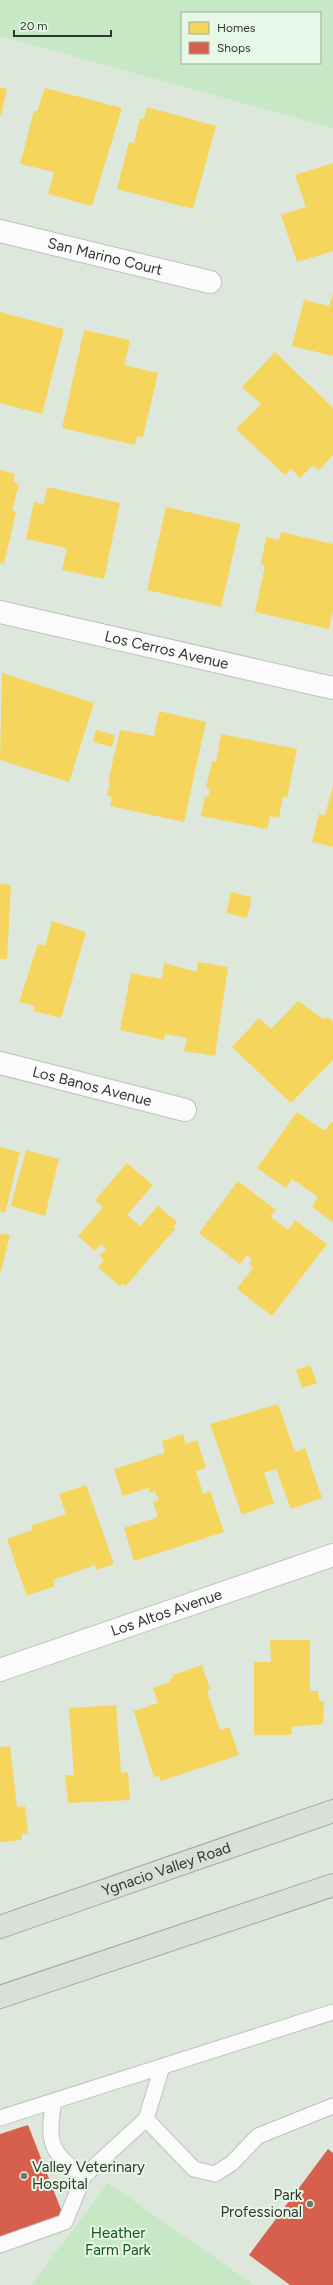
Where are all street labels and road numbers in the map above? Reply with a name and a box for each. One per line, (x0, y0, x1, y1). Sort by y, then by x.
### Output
street label: San Marino Court (46, 234, 164, 279)
street label: Los Cerros Avenue (103, 627, 230, 673)
street label: Los Banos Avenue (30, 1063, 154, 1110)
street label: Los Altos Avenue (108, 1585, 224, 1640)
street label: Ygnacio Valley Road (99, 1838, 233, 1900)

